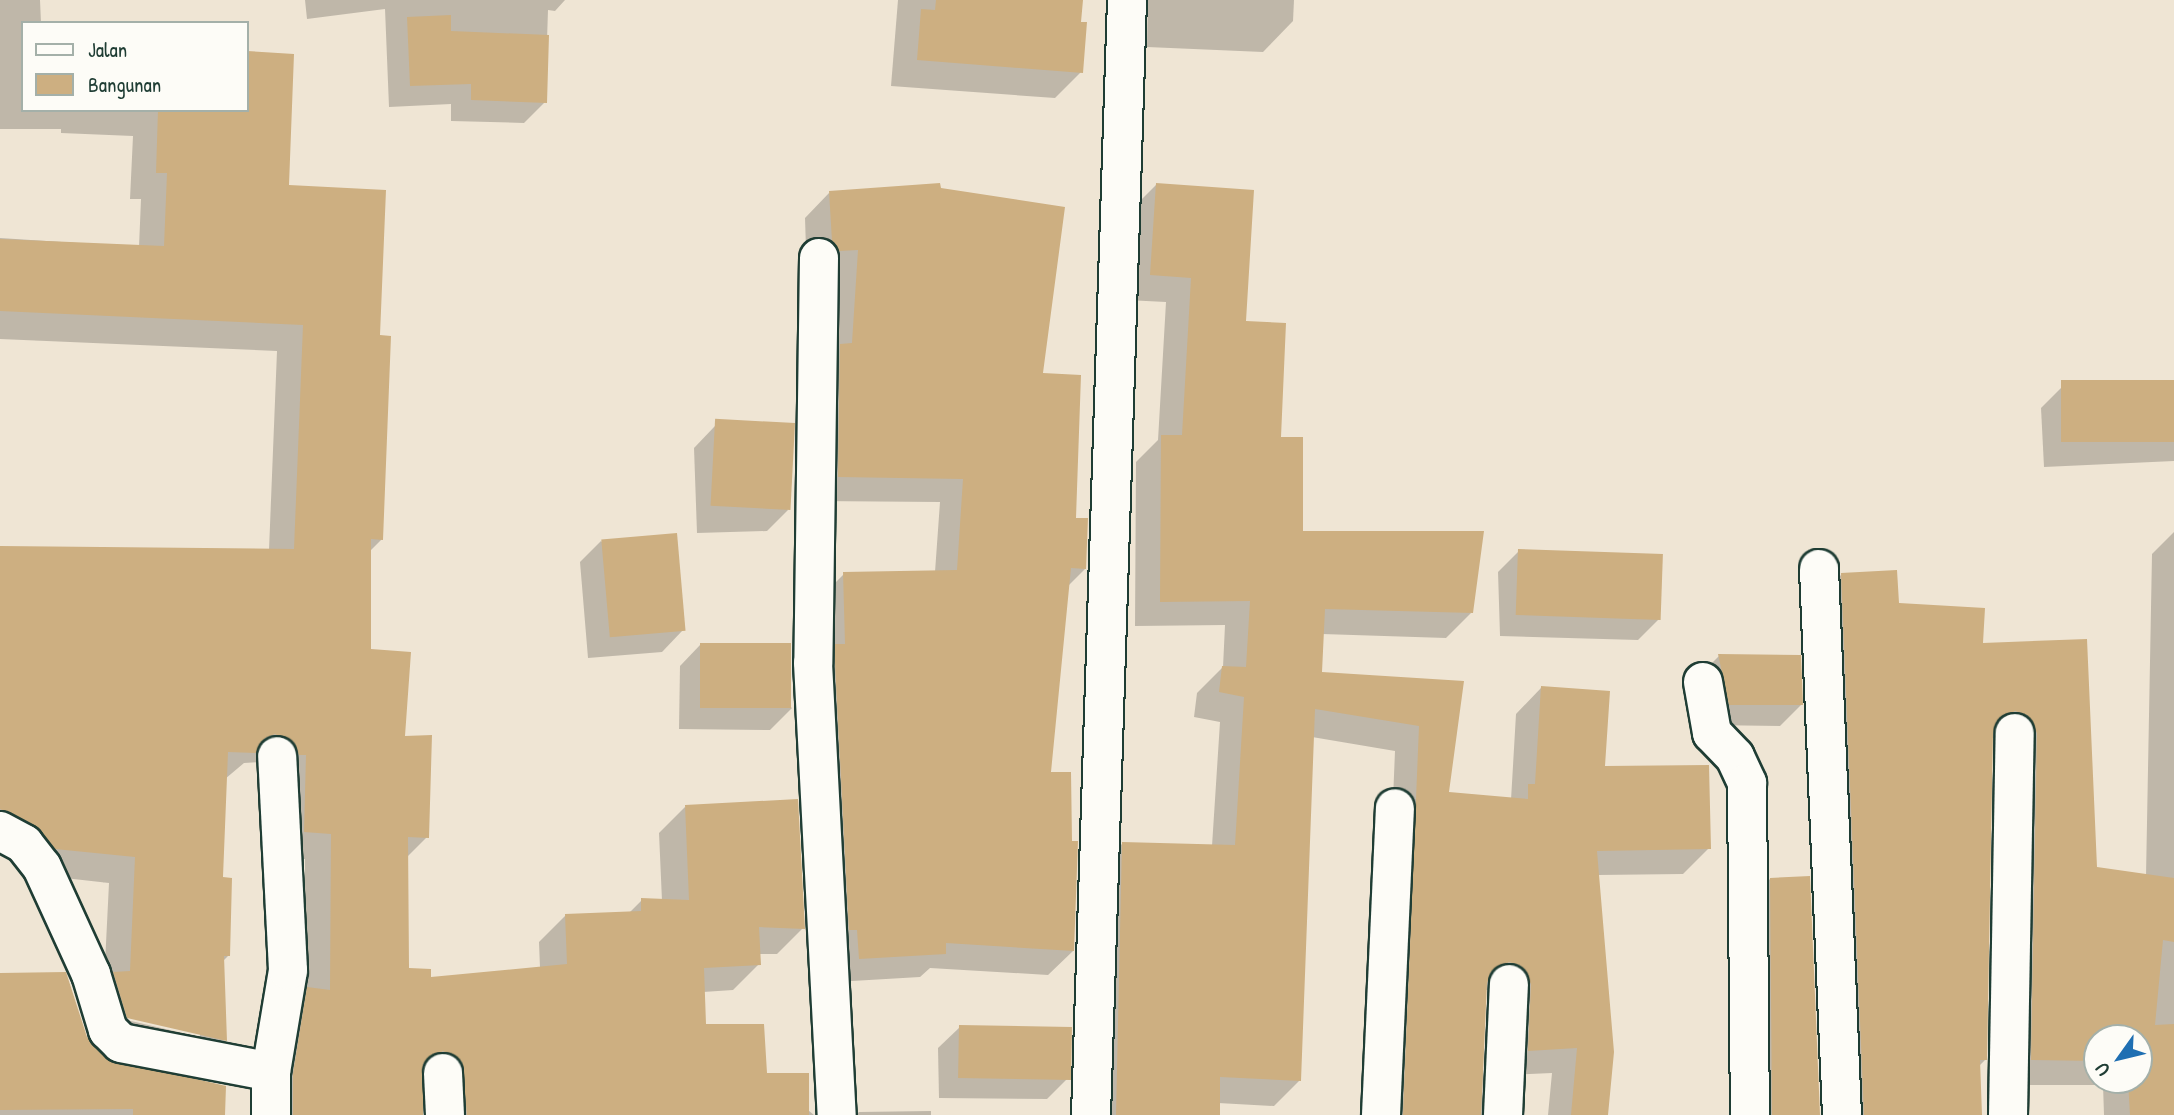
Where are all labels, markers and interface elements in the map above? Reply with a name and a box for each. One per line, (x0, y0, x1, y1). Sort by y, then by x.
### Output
legend (21, 21, 248, 112)
text: Jalan (88, 35, 127, 64)
text: Bangunan (88, 70, 161, 99)
north arrow (2083, 1024, 2153, 1094)
text: U (2089, 1058, 2116, 1081)

